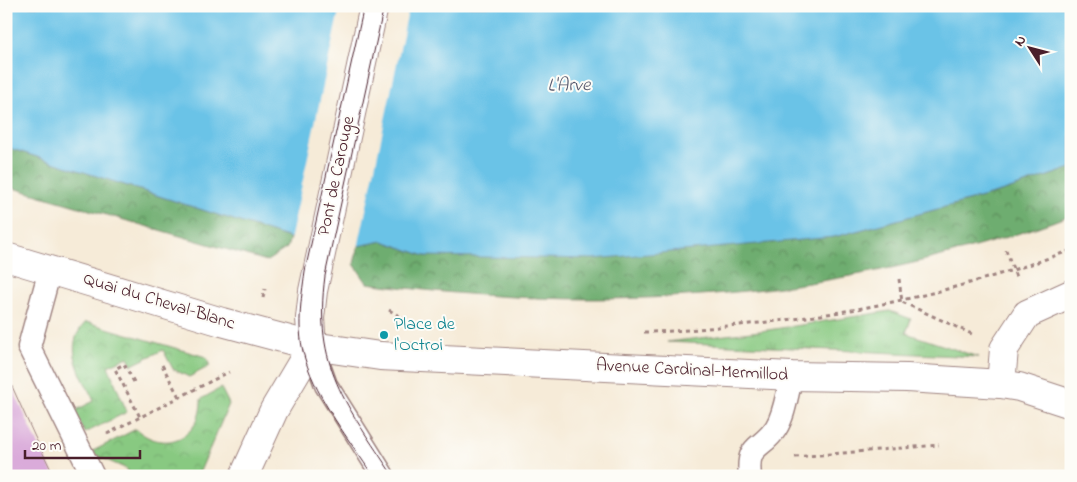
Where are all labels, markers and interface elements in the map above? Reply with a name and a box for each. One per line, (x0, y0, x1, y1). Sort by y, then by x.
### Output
north arrow (1004, 22, 1054, 72)
text: N (1009, 31, 1032, 51)
water label: L'Arve (547, 72, 592, 100)
street label: Pont de Carouge (312, 113, 364, 238)
street label: Quai du Cheval-Blanc (80, 267, 238, 337)
place label: Place de l'Octroi (394, 312, 456, 359)
marker: Place de l'Octroi (378, 329, 390, 341)
street label: Avenue Cardinal-Mermillod (595, 353, 789, 389)
scale bar (25, 427, 140, 459)
text: 20 m (32, 435, 62, 457)

